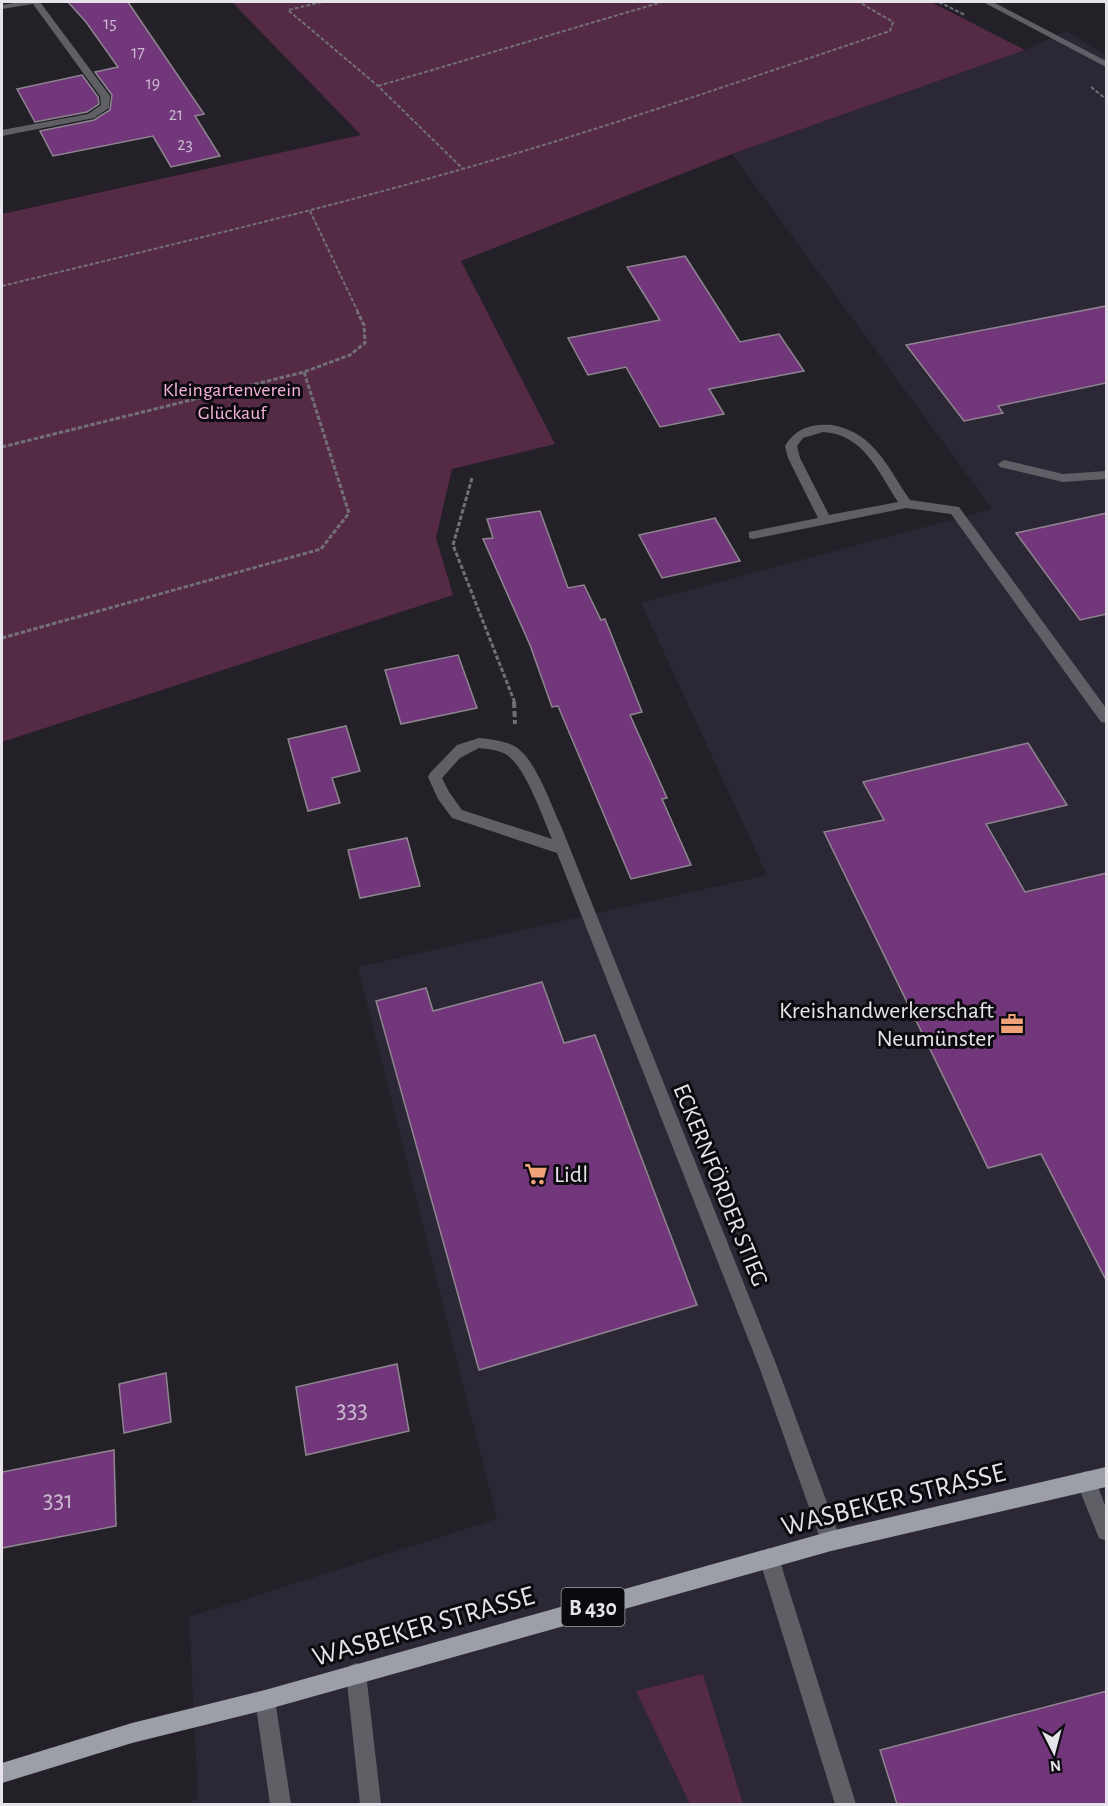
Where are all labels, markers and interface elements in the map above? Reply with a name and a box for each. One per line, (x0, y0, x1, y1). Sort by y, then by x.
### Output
house number: 15 (103, 15, 117, 33)
house number: 17 (131, 44, 145, 62)
house number: 19 (146, 75, 160, 93)
house number: 21 (169, 106, 183, 124)
house number: 23 (177, 136, 193, 154)
park label: Kleingartenverein Glückauf (163, 380, 301, 423)
place label: Kreishandwerkerschaft Neumünster (779, 999, 994, 1051)
office icon: Kreishandwerkerschaft Neumünster (999, 1011, 1025, 1037)
street label: ECKERNFÖRDER STIEG (668, 1080, 773, 1290)
supermarket icon: Lidl (523, 1161, 549, 1187)
place label: Lidl (554, 1163, 588, 1187)
house number: 333 (336, 1397, 368, 1423)
street label: WASBEKER STRASSE (779, 1459, 1008, 1541)
house number: 331 (43, 1487, 73, 1513)
street label: WASBEKER STRASSE (309, 1582, 538, 1672)
road number: B 430 (562, 1588, 624, 1626)
north arrow (1024, 1722, 1084, 1782)
text: N (1049, 1757, 1062, 1774)

